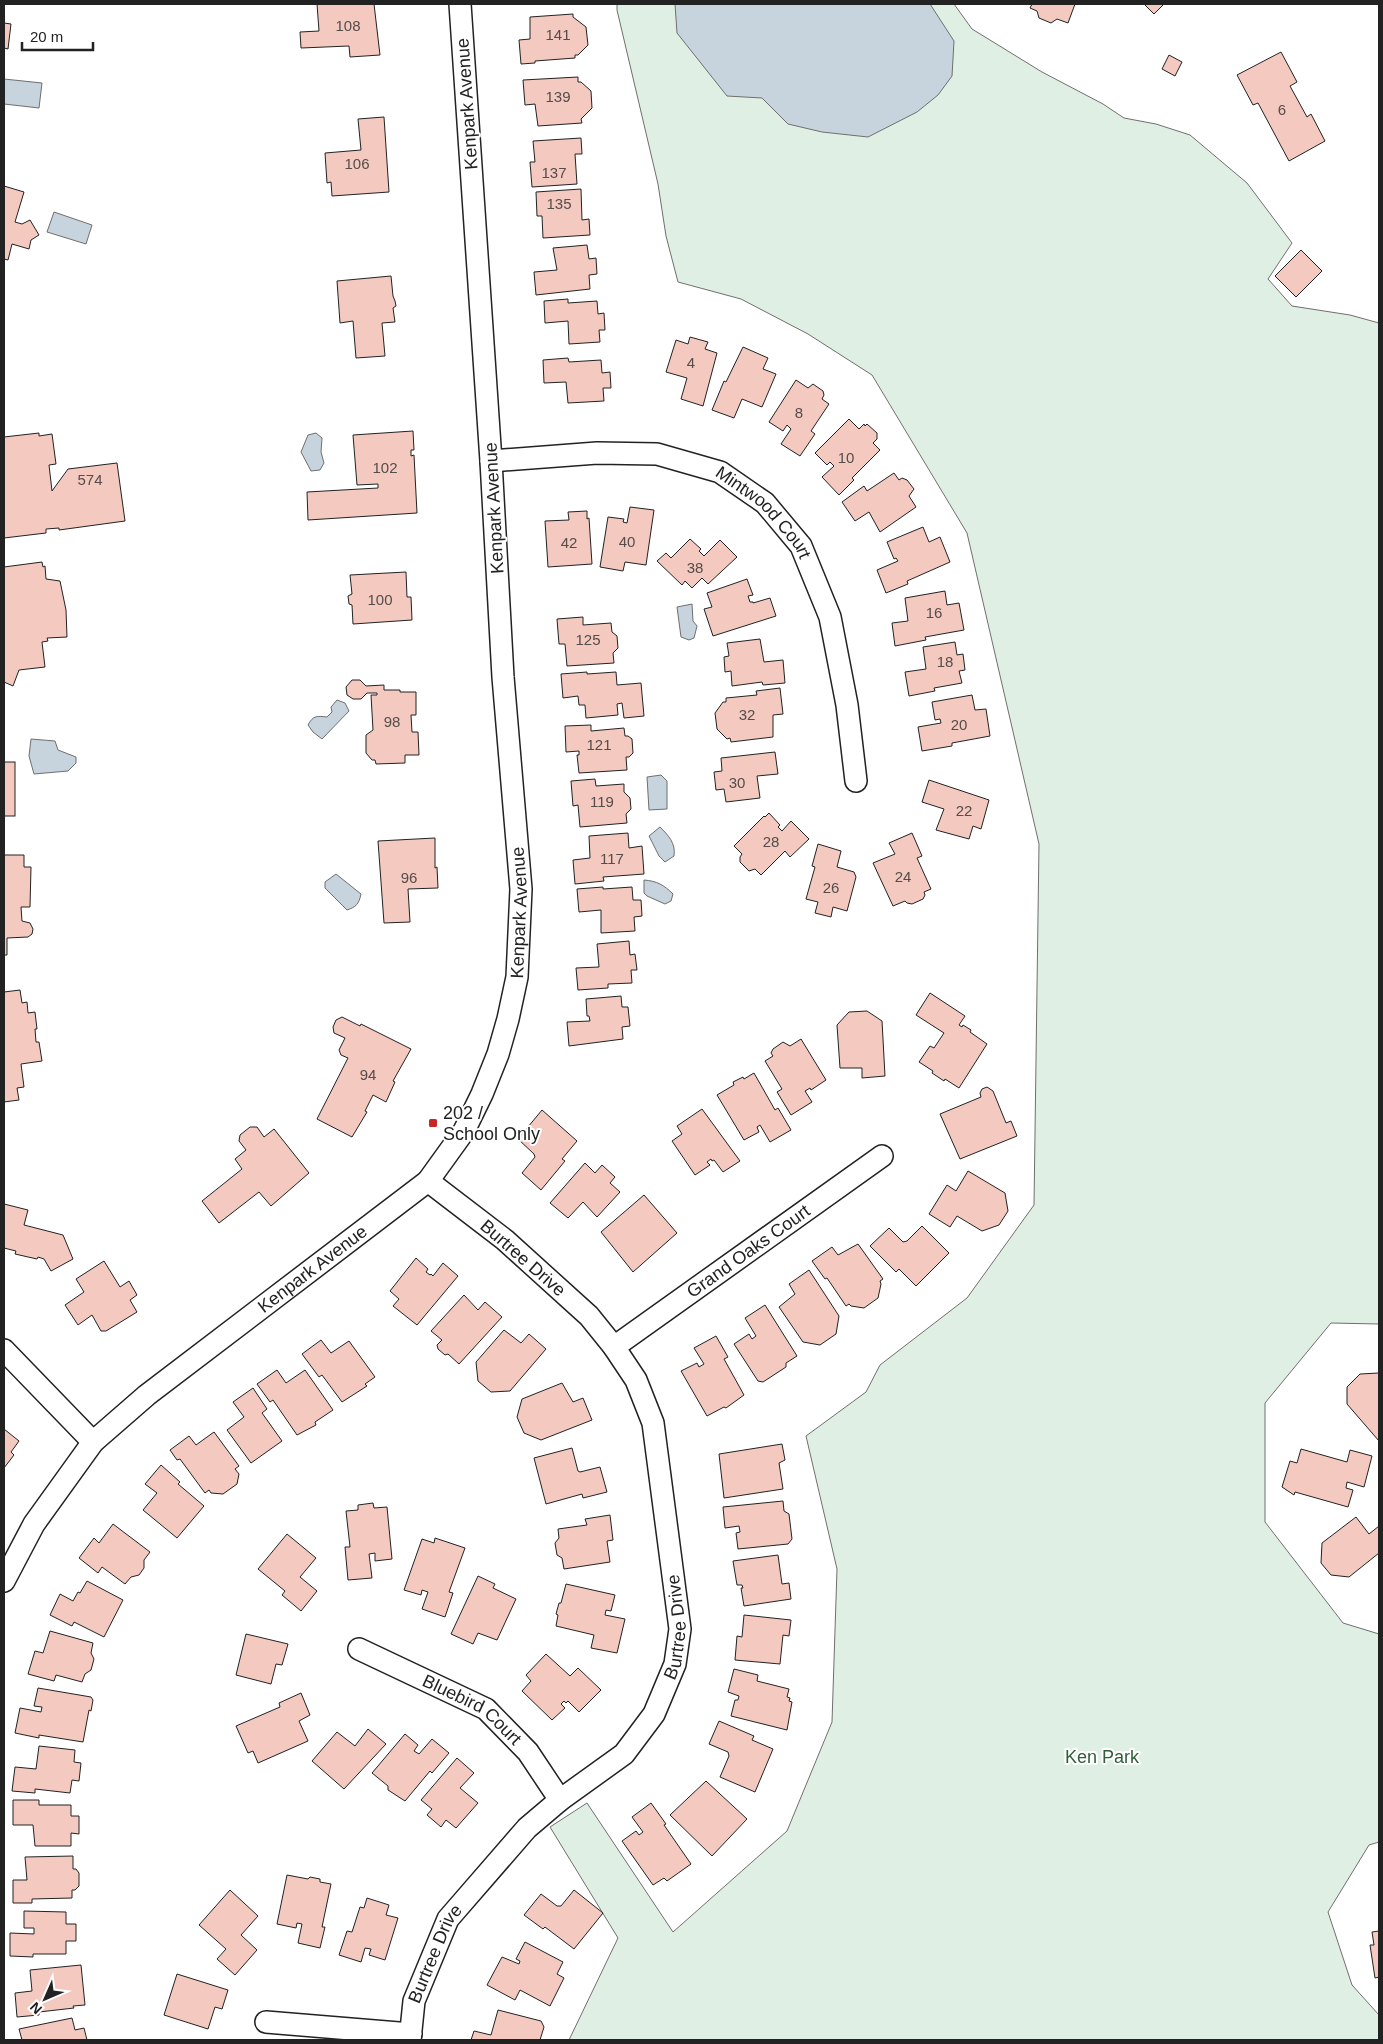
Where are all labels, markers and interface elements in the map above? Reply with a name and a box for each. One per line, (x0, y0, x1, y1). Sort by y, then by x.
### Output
house number: 108 (335, 17, 361, 34)
scale bar (22, 20, 94, 52)
house number: 141 (545, 26, 571, 43)
text: 20 m (30, 28, 63, 45)
street label: Kenpark Avenue (452, 38, 482, 170)
house number: 139 (545, 88, 571, 105)
house number: 6 (1278, 101, 1286, 118)
house number: 106 (344, 155, 370, 172)
house number: 137 (541, 164, 567, 181)
house number: 135 (546, 195, 572, 212)
house number: 4 (687, 354, 695, 371)
house number: 8 (795, 404, 803, 421)
street label: Kenpark Avenue (481, 442, 507, 574)
house number: 10 (838, 449, 854, 466)
house number: 102 (372, 459, 398, 476)
street label: Mintwood Court (712, 462, 815, 561)
house number: 574 (77, 471, 103, 488)
house number: 40 (619, 533, 635, 550)
house number: 42 (561, 534, 577, 551)
house number: 38 (687, 559, 703, 576)
house number: 100 (367, 591, 393, 608)
house number: 16 (926, 604, 942, 621)
house number: 125 (575, 631, 601, 648)
house number: 18 (937, 653, 953, 670)
house number: 32 (739, 706, 755, 723)
house number: 98 (384, 713, 400, 730)
house number: 20 (951, 716, 967, 733)
house number: 121 (586, 736, 612, 753)
house number: 30 (729, 774, 745, 791)
house number: 119 (590, 793, 614, 810)
house number: 22 (956, 802, 972, 819)
house number: 28 (763, 833, 779, 850)
street label: Kenpark Avenue (507, 846, 531, 979)
house number: 117 (600, 850, 624, 867)
house number: 24 (895, 868, 911, 885)
house number: 96 (401, 869, 417, 886)
house number: 26 (823, 879, 839, 896)
house number: 94 (360, 1066, 376, 1083)
place label: 202 / School Only (443, 1103, 540, 1144)
marker: 202 / School Only (427, 1117, 439, 1129)
street label: Grand Oaks Court (683, 1201, 814, 1302)
street label: Burtree Drive (476, 1216, 570, 1300)
street label: Kenpark Avenue (254, 1221, 371, 1317)
street label: Burtree Drive (660, 1573, 690, 1682)
street label: Bluebird Court (419, 1670, 525, 1749)
park label: Ken Park (1065, 1747, 1140, 1767)
street label: Burtree Drive (404, 1900, 466, 2006)
north arrow (20, 1974, 70, 2024)
text: N (27, 1999, 45, 2017)

